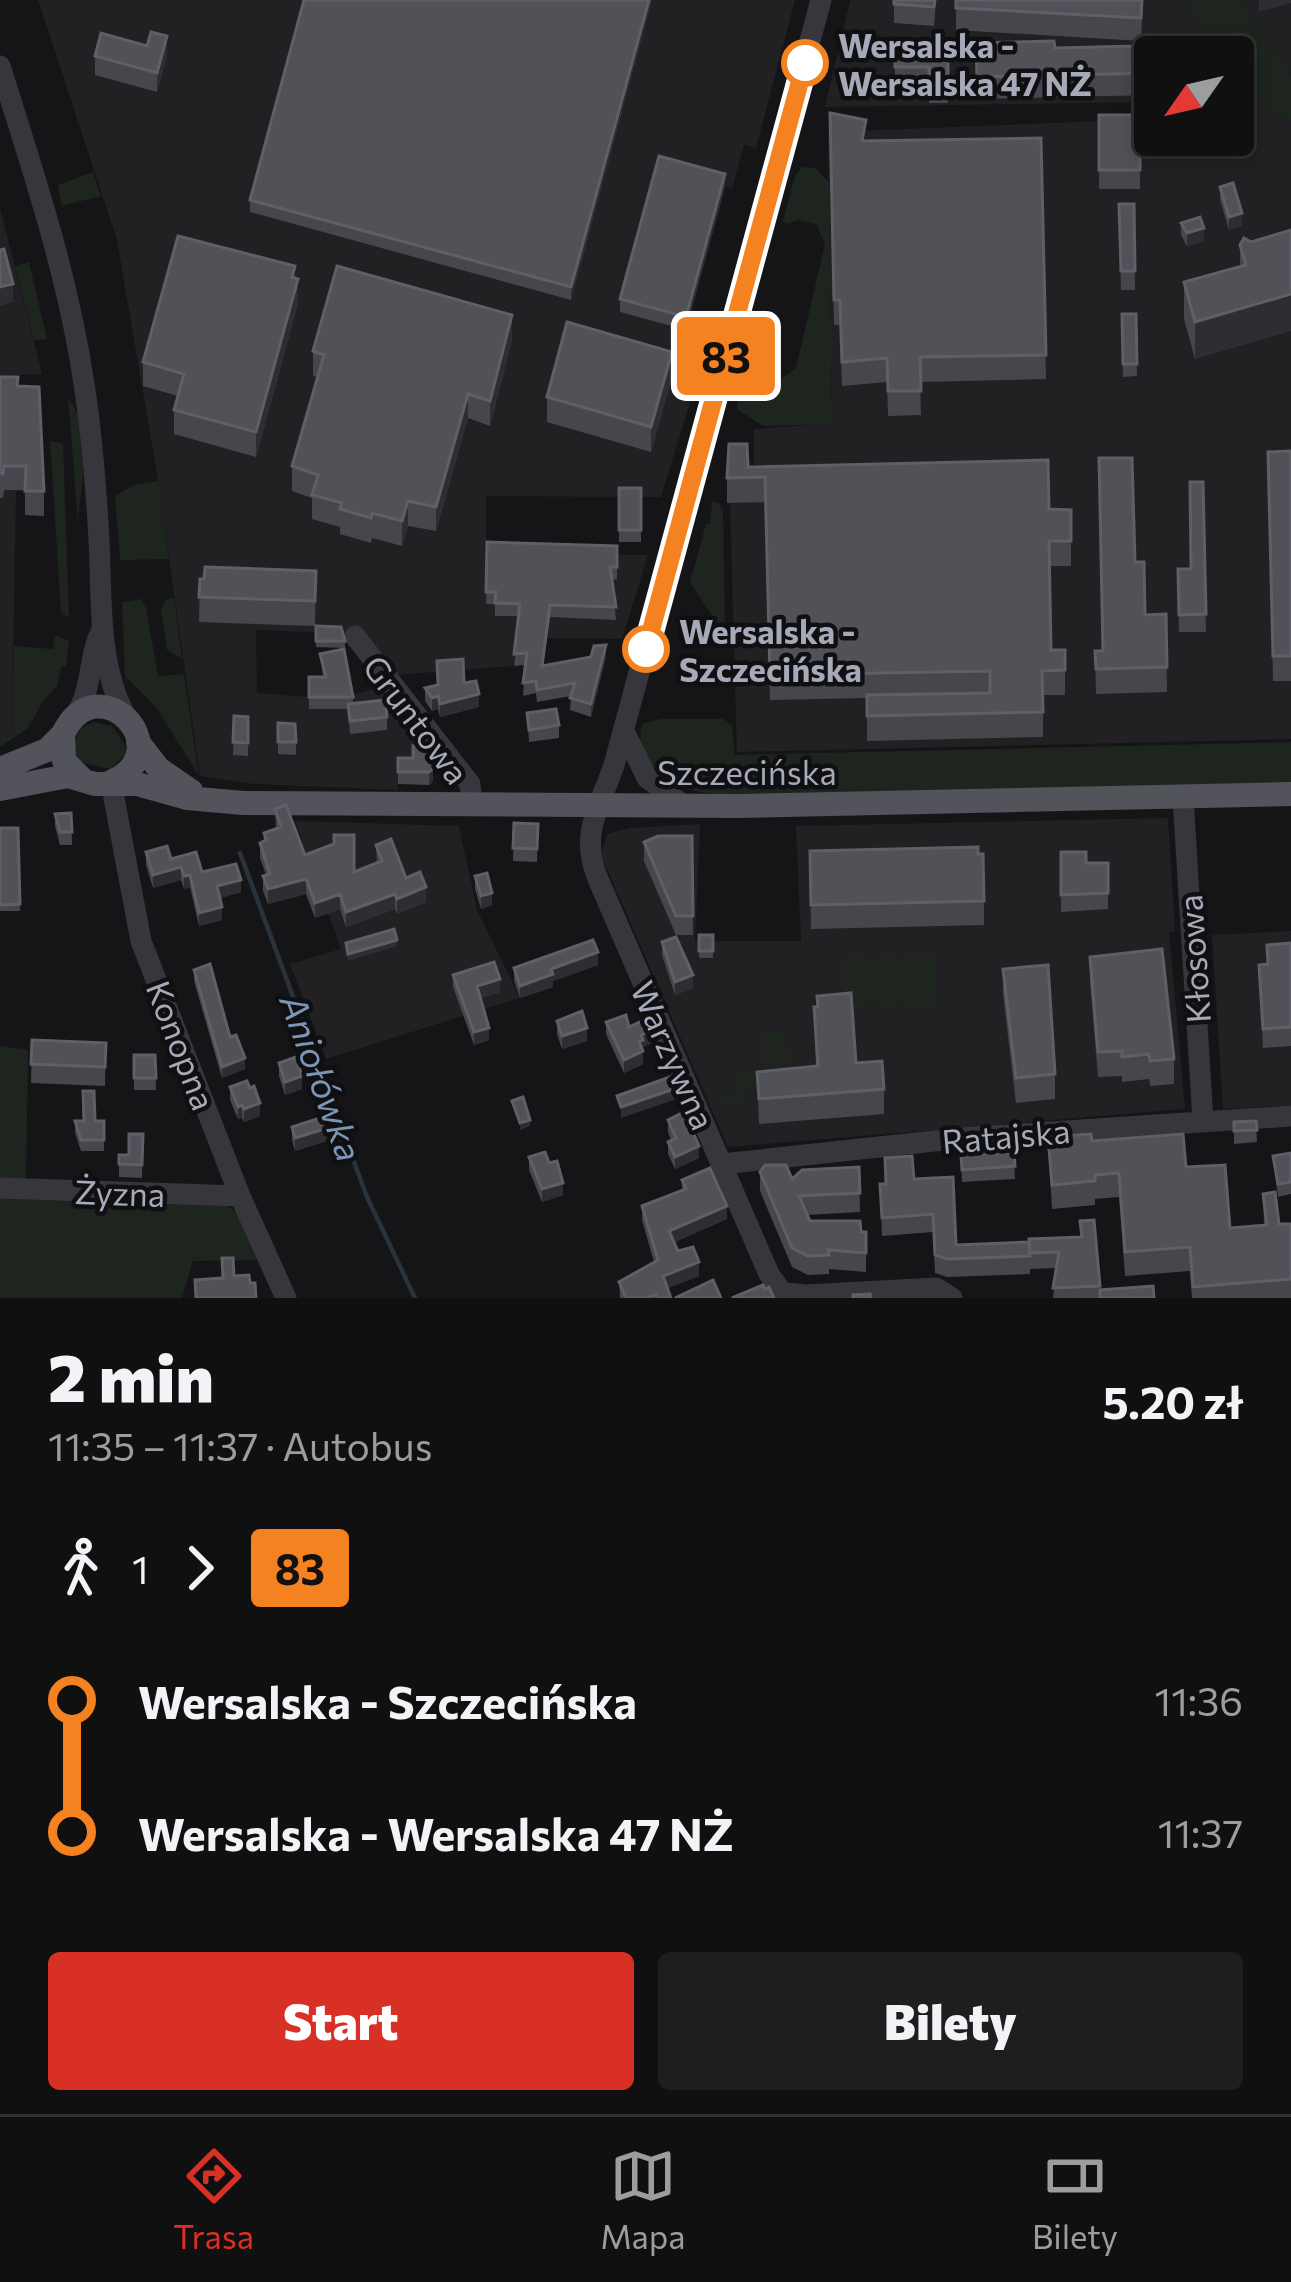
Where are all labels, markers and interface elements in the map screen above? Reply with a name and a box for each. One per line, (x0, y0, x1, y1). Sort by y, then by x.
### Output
place label: Wersalska - Wersalska 47 NŻ (838, 24, 1092, 103)
north arrow (1134, 36, 1254, 156)
map controls (1134, 36, 1254, 156)
marker: Wersalska - Wersalska 47 NŻ (783, 41, 827, 85)
line badge: 83 (672, 317, 780, 395)
text: 83 (701, 330, 751, 382)
place label: Wersalska - Szczecińska (679, 610, 862, 689)
marker: Wersalska - Szczecińska (624, 627, 668, 671)
street label: Gruntowa (355, 647, 479, 791)
street label: Szczecińska (657, 751, 837, 792)
street label: Kłosowa (1168, 893, 1218, 1025)
street label: Warzywna (623, 974, 725, 1136)
street label: Konopna (139, 975, 225, 1115)
water label: Aniołówka (272, 986, 374, 1167)
street label: Ratajska (940, 1109, 1072, 1161)
street label: Żyzna (74, 1170, 166, 1214)
text: 2 min (48, 1335, 214, 1416)
text: 5.20 zł (1103, 1373, 1243, 1428)
text: 11:35 – 11:37 · Autobus (48, 1421, 432, 1469)
icon: walk (48, 1535, 114, 1601)
icon: forward (167, 1535, 233, 1601)
text: 83 (275, 1542, 325, 1594)
text: 1 (132, 1544, 149, 1592)
text: Wersalska - Szczecińska (138, 1673, 637, 1728)
text: 11:36 (1155, 1676, 1243, 1724)
text: Wersalska - Wersalska 47 NŻ (138, 1805, 734, 1860)
text: 11:37 (1158, 1808, 1243, 1856)
button: Start (48, 1952, 634, 2090)
button: Bilety (658, 1952, 1243, 2090)
tab: Trasa (173, 2143, 254, 2256)
tab: Mapa (600, 2143, 686, 2256)
tab: Bilety (1032, 2143, 1118, 2256)

